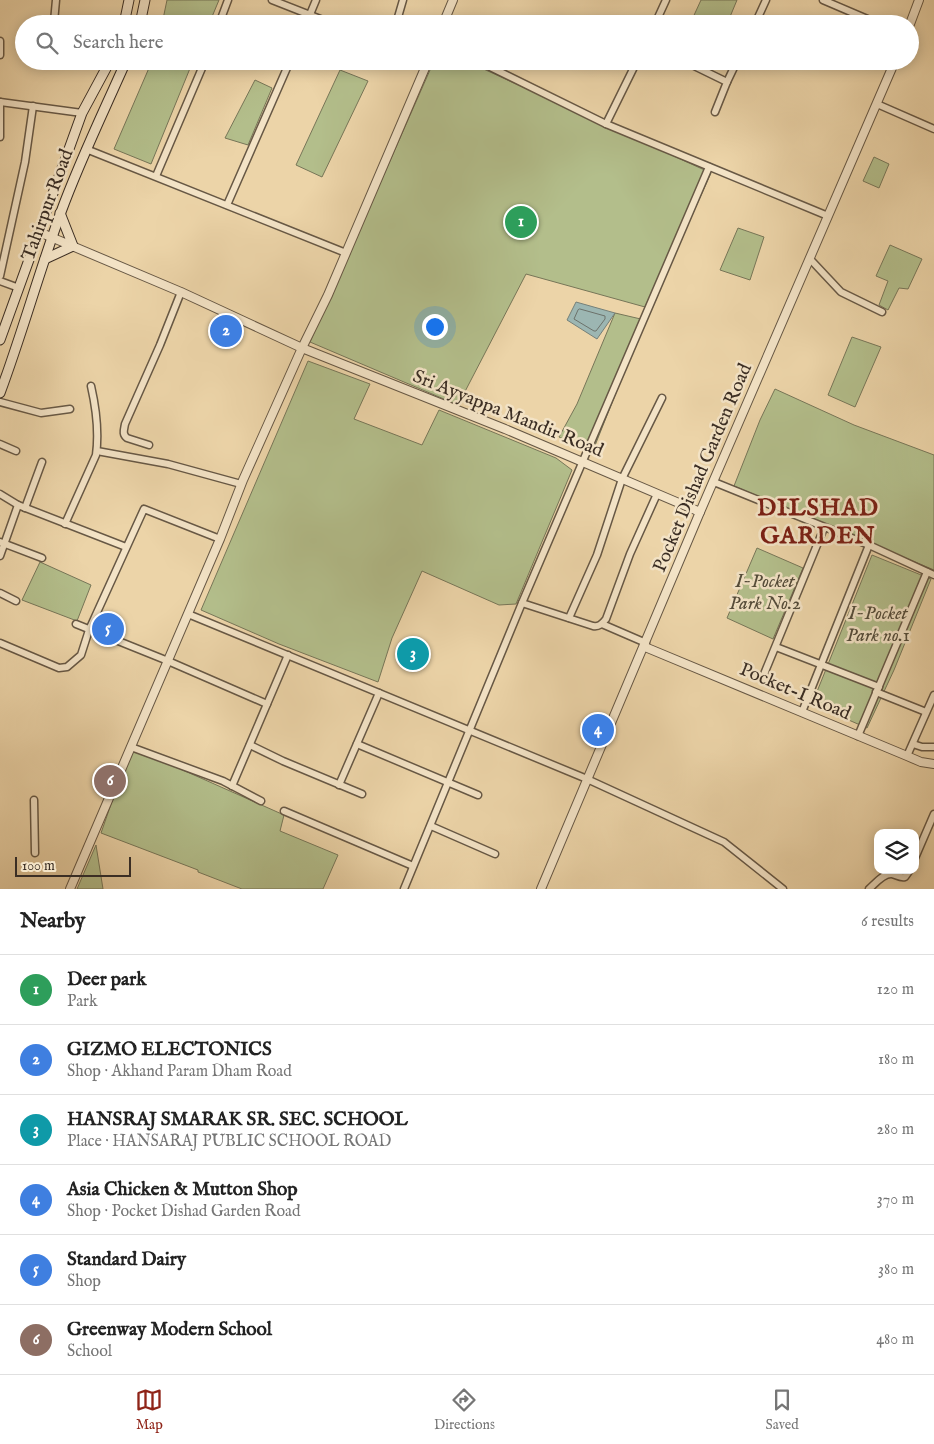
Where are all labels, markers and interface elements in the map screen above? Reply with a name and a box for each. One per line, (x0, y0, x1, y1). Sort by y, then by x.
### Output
search box (15, 15, 919, 70)
icon: search (33, 29, 61, 57)
text: Search here (73, 31, 164, 55)
street label: Tahirpur Road (17, 145, 80, 264)
pin: 1 (505, 203, 537, 241)
pin: 2 (210, 312, 242, 350)
your location (422, 314, 448, 340)
street label: Pocket Dishad Garden Road (648, 359, 758, 576)
street label: Sri Ayyappa Mandir Road (409, 365, 608, 464)
district label: DILSHAD GARDEN (757, 493, 879, 552)
park label: I-Pocket Park No.2 (729, 570, 801, 616)
park label: I-Pocket Park no.1 (846, 602, 910, 648)
pin: 5 (92, 610, 124, 648)
pin: 3 (397, 635, 429, 673)
street label: Pocket-I Road (736, 658, 855, 727)
pin: 4 (582, 711, 614, 749)
pin: 6 (94, 762, 126, 800)
map controls (874, 829, 919, 874)
button: layers (874, 829, 919, 874)
scale bar (15, 854, 131, 877)
text: 100 m (22, 857, 55, 875)
text: Nearby (20, 908, 85, 935)
text: 6 results (861, 912, 914, 932)
text: Deer park (67, 968, 146, 992)
text: 1 (33, 980, 39, 1000)
text: 120 m (877, 980, 914, 1000)
text: Park (67, 992, 97, 1012)
text: GIZMO ELECTONICS (67, 1038, 272, 1062)
text: 2 (32, 1050, 40, 1070)
text: 180 m (878, 1050, 914, 1070)
text: Shop · Akhand Param Dham Road (67, 1062, 292, 1082)
text: HANSRAJ SMARAK SR. SEC. SCHOOL (67, 1108, 408, 1132)
text: 3 (33, 1120, 39, 1140)
text: 280 m (877, 1120, 914, 1140)
text: Place · HANSARAJ PUBLIC SCHOOL ROAD (67, 1132, 391, 1152)
text: Asia Chicken & Mutton Shop (67, 1178, 298, 1202)
text: 4 (32, 1190, 40, 1210)
text: 370 m (877, 1190, 914, 1210)
text: Shop · Pocket Dishad Garden Road (67, 1202, 300, 1222)
text: Standard Dairy (67, 1248, 186, 1272)
text: 5 (33, 1260, 39, 1280)
text: 380 m (878, 1260, 914, 1280)
text: Shop (67, 1272, 101, 1292)
text: Greenway Modern School (67, 1318, 272, 1342)
text: 6 (33, 1330, 39, 1350)
text: 480 m (876, 1330, 914, 1350)
text: School (67, 1342, 112, 1362)
tab: Map (135, 1386, 163, 1434)
tab: Directions (434, 1386, 495, 1434)
tab: Saved (766, 1386, 799, 1434)

